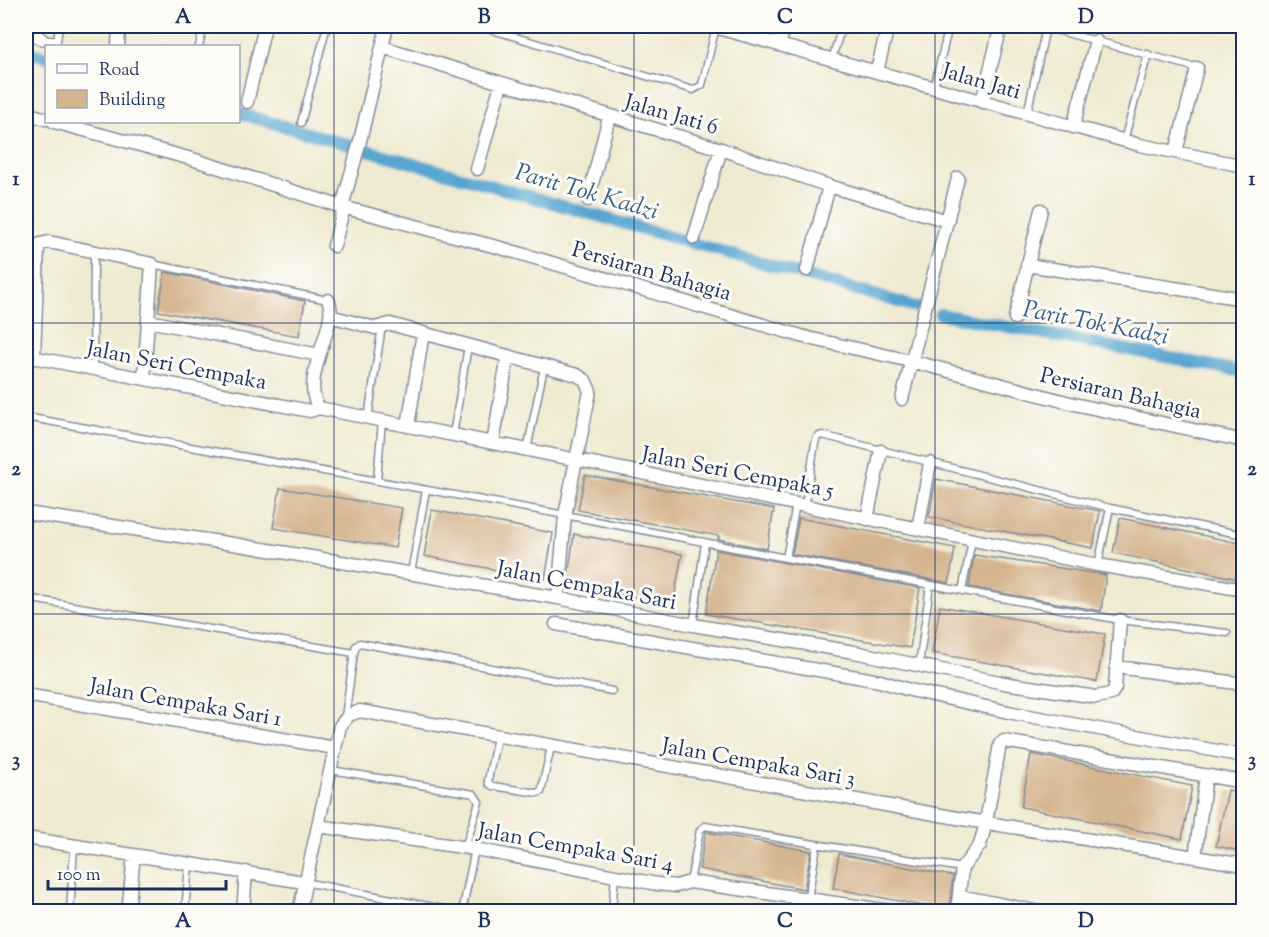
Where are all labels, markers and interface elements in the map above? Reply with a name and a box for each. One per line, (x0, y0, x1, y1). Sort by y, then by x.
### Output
text: A (175, 4, 192, 33)
text: B (478, 4, 491, 33)
text: C (777, 4, 793, 33)
text: D (1078, 4, 1094, 33)
legend (45, 45, 240, 123)
street label: Jalan Jati (937, 56, 1024, 109)
text: Road (99, 58, 139, 84)
street label: Jalan Jati 6 (620, 87, 722, 145)
text: Building (99, 88, 165, 114)
water label: Parit Tok Kadzi (511, 156, 662, 230)
text: 1 (13, 166, 20, 195)
text: 1 (1249, 166, 1256, 195)
street label: Persiaran Bahagia (568, 235, 735, 311)
water label: Parit Tok Kadzi (1020, 293, 1171, 355)
street label: Jalan Seri Cempaka (83, 334, 269, 400)
street label: Persiaran Bahagia (1037, 361, 1204, 429)
street label: Jalan Seri Cempaka 5 (638, 439, 837, 508)
text: 2 (11, 456, 21, 485)
text: 2 (1247, 456, 1257, 485)
street label: Jalan Cempaka Sari (493, 554, 679, 620)
street label: Jalan Cempaka Sari 1 (86, 671, 285, 737)
street label: Jalan Cempaka Sari 3 (658, 731, 858, 797)
text: 3 (12, 747, 20, 776)
text: 3 (1248, 747, 1256, 776)
street label: Jalan Cempaka Sari 4 (474, 816, 676, 882)
scale bar (48, 853, 226, 891)
text: 100 m (57, 863, 101, 889)
text: A (175, 908, 192, 937)
text: B (478, 908, 491, 937)
text: C (777, 908, 793, 937)
text: D (1078, 908, 1094, 937)

